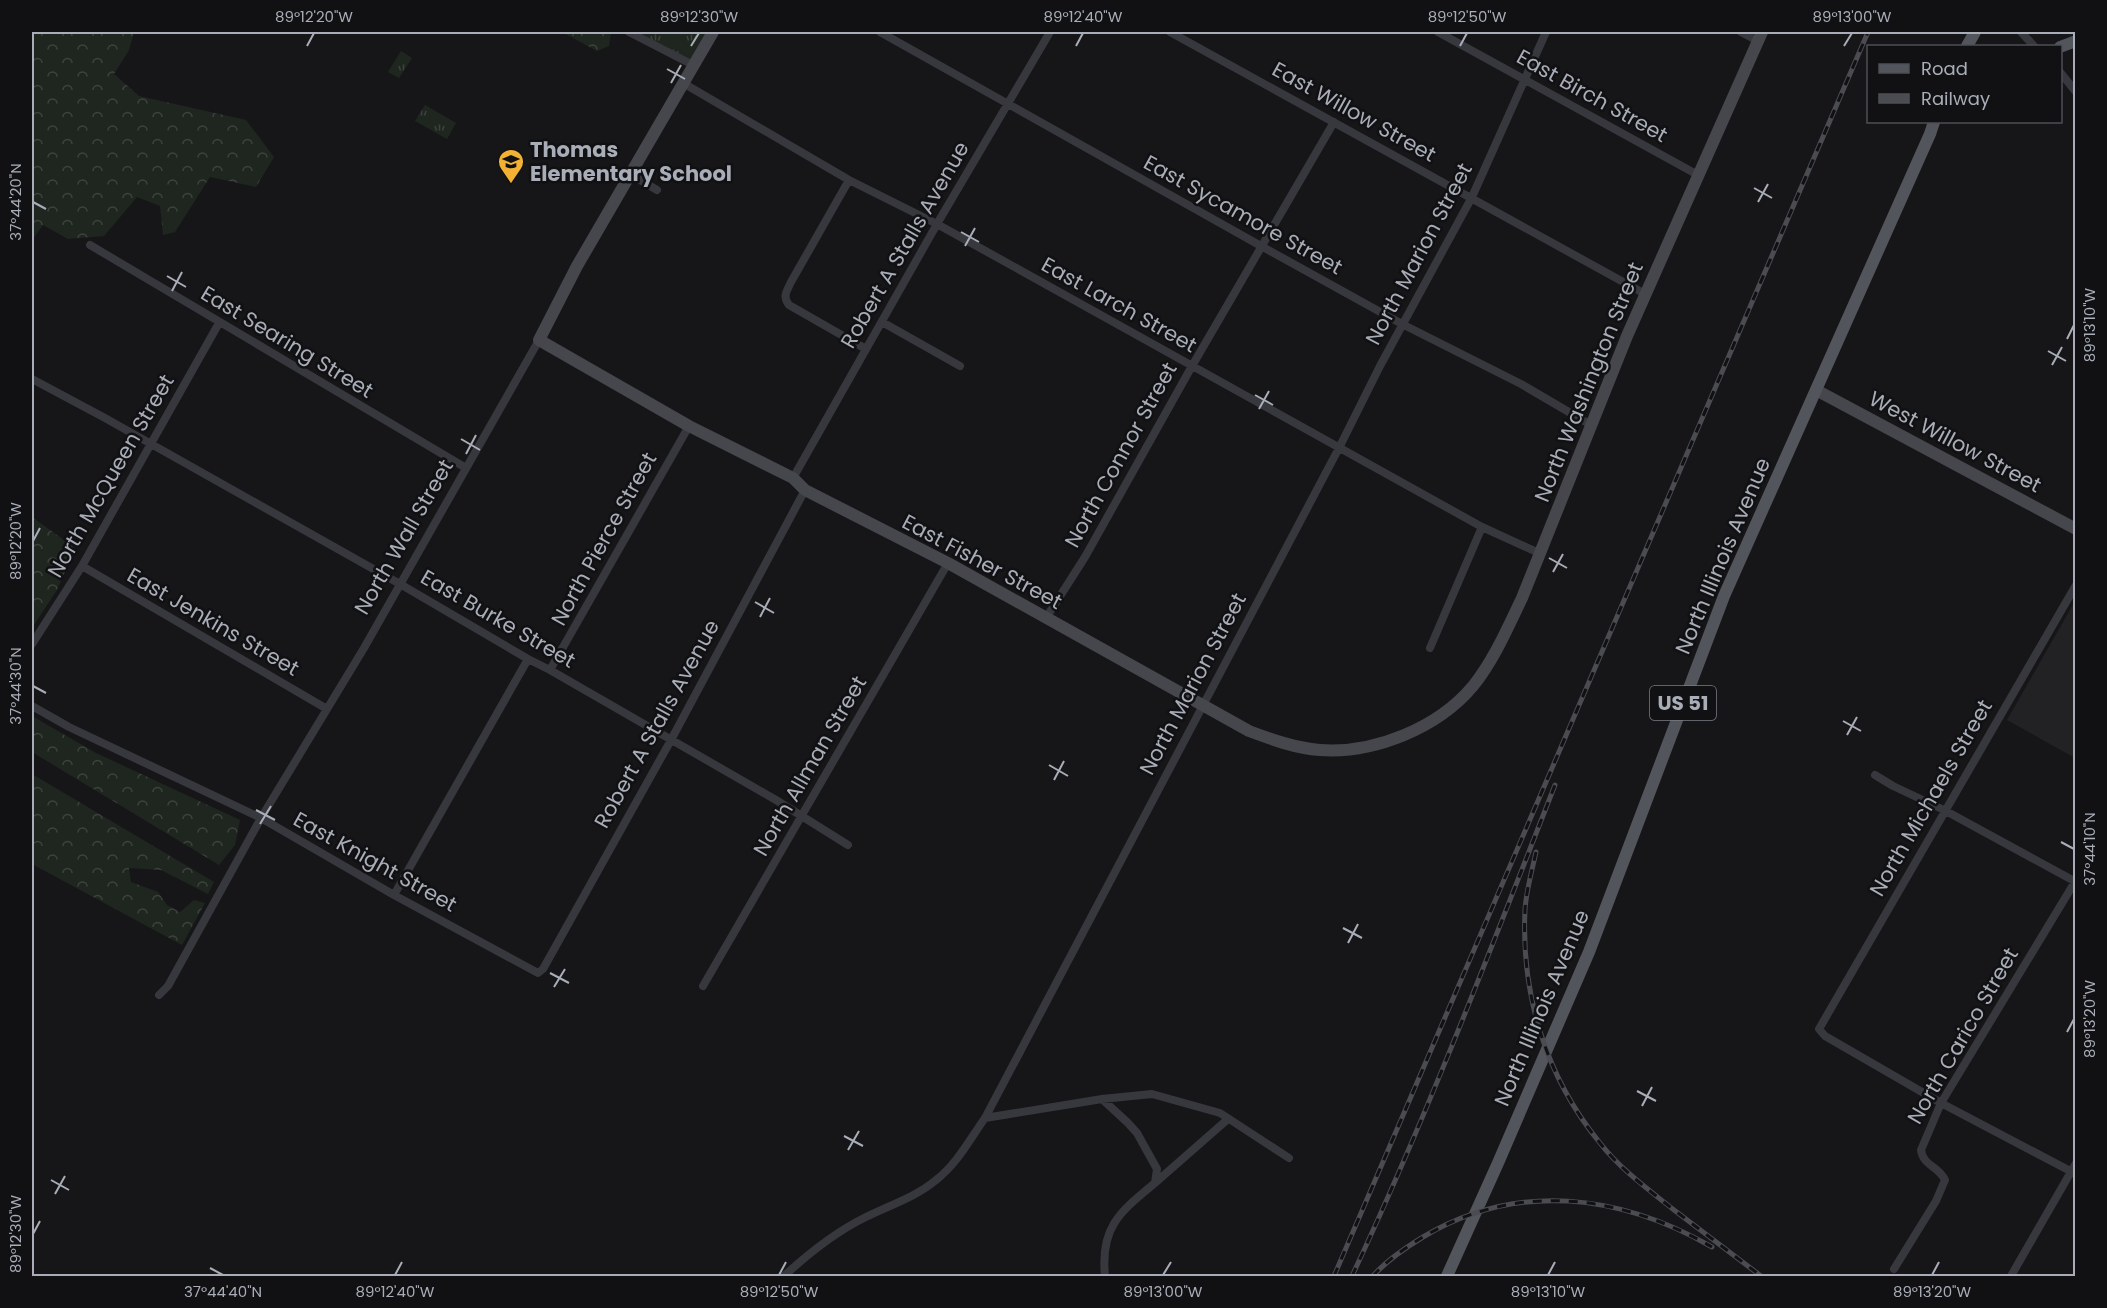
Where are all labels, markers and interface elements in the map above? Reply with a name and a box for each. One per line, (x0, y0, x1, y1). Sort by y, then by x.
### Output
text: 89°12'20"W (275, 6, 353, 27)
text: 89°12'30"W (660, 6, 738, 27)
text: 89°12'40"W (1044, 6, 1123, 27)
text: 89°12'50"W (1428, 6, 1507, 27)
text: 89°13'00"W (1813, 6, 1892, 27)
street label: East Birch Street (1512, 42, 1673, 149)
legend (1867, 45, 2062, 123)
street label: East Willow Street (1267, 55, 1441, 169)
text: Road (1921, 56, 1968, 81)
text: Railway (1921, 86, 1990, 111)
place label: Thomas Elementary School (530, 135, 732, 188)
street label: Robert A Stalls Avenue (833, 136, 976, 353)
school or university icon: Thomas Elementary School (496, 147, 526, 185)
street label: East Sycamore Street (1139, 148, 1348, 281)
street label: North Marion Street (1358, 158, 1479, 350)
text: 37°44'20"N (5, 163, 26, 241)
street label: East Larch Street (1036, 250, 1202, 359)
street label: North Washington Street (1527, 258, 1650, 506)
street label: East Searing Street (196, 279, 379, 405)
text: 89°13'10"W (2079, 287, 2100, 362)
street label: North Connor Street (1058, 357, 1184, 553)
street label: North McQueen Street (40, 369, 181, 583)
street label: West Willow Street (1864, 384, 2047, 499)
street label: North Pierce Street (544, 447, 663, 631)
street label: North Illinois Avenue (1668, 453, 1777, 659)
street label: North Wall Street (347, 454, 460, 620)
text: 89°12'20"W (5, 502, 26, 580)
street label: East Fisher Street (897, 507, 1067, 616)
street label: East Jenkins Street (122, 560, 305, 683)
street label: East Burke Street (416, 562, 581, 675)
street label: North Marion Street (1132, 588, 1253, 780)
street label: Robert A Stalls Avenue (587, 614, 726, 833)
text: 37°44'30"N (5, 647, 26, 725)
street label: North Allman Street (746, 670, 873, 861)
road number: US 51 (1650, 686, 1716, 720)
street label: North Michaels Street (1862, 694, 1999, 901)
street label: East Knight Street (288, 805, 462, 919)
text: 37°44'10"N (2079, 812, 2100, 886)
street label: North Illinois Avenue (1487, 905, 1596, 1111)
street label: North Carico Street (1900, 942, 2025, 1129)
text: 89°13'20"W (2079, 980, 2100, 1058)
text: 89°12'30"W (5, 1195, 26, 1273)
text: 37°44'40"N (184, 1281, 262, 1302)
text: 89°12'40"W (356, 1281, 435, 1302)
text: 89°12'50"W (740, 1281, 819, 1302)
text: 89°13'00"W (1124, 1281, 1203, 1302)
text: 89°13'10"W (1511, 1281, 1586, 1302)
text: 89°13'20"W (1893, 1281, 1971, 1302)

